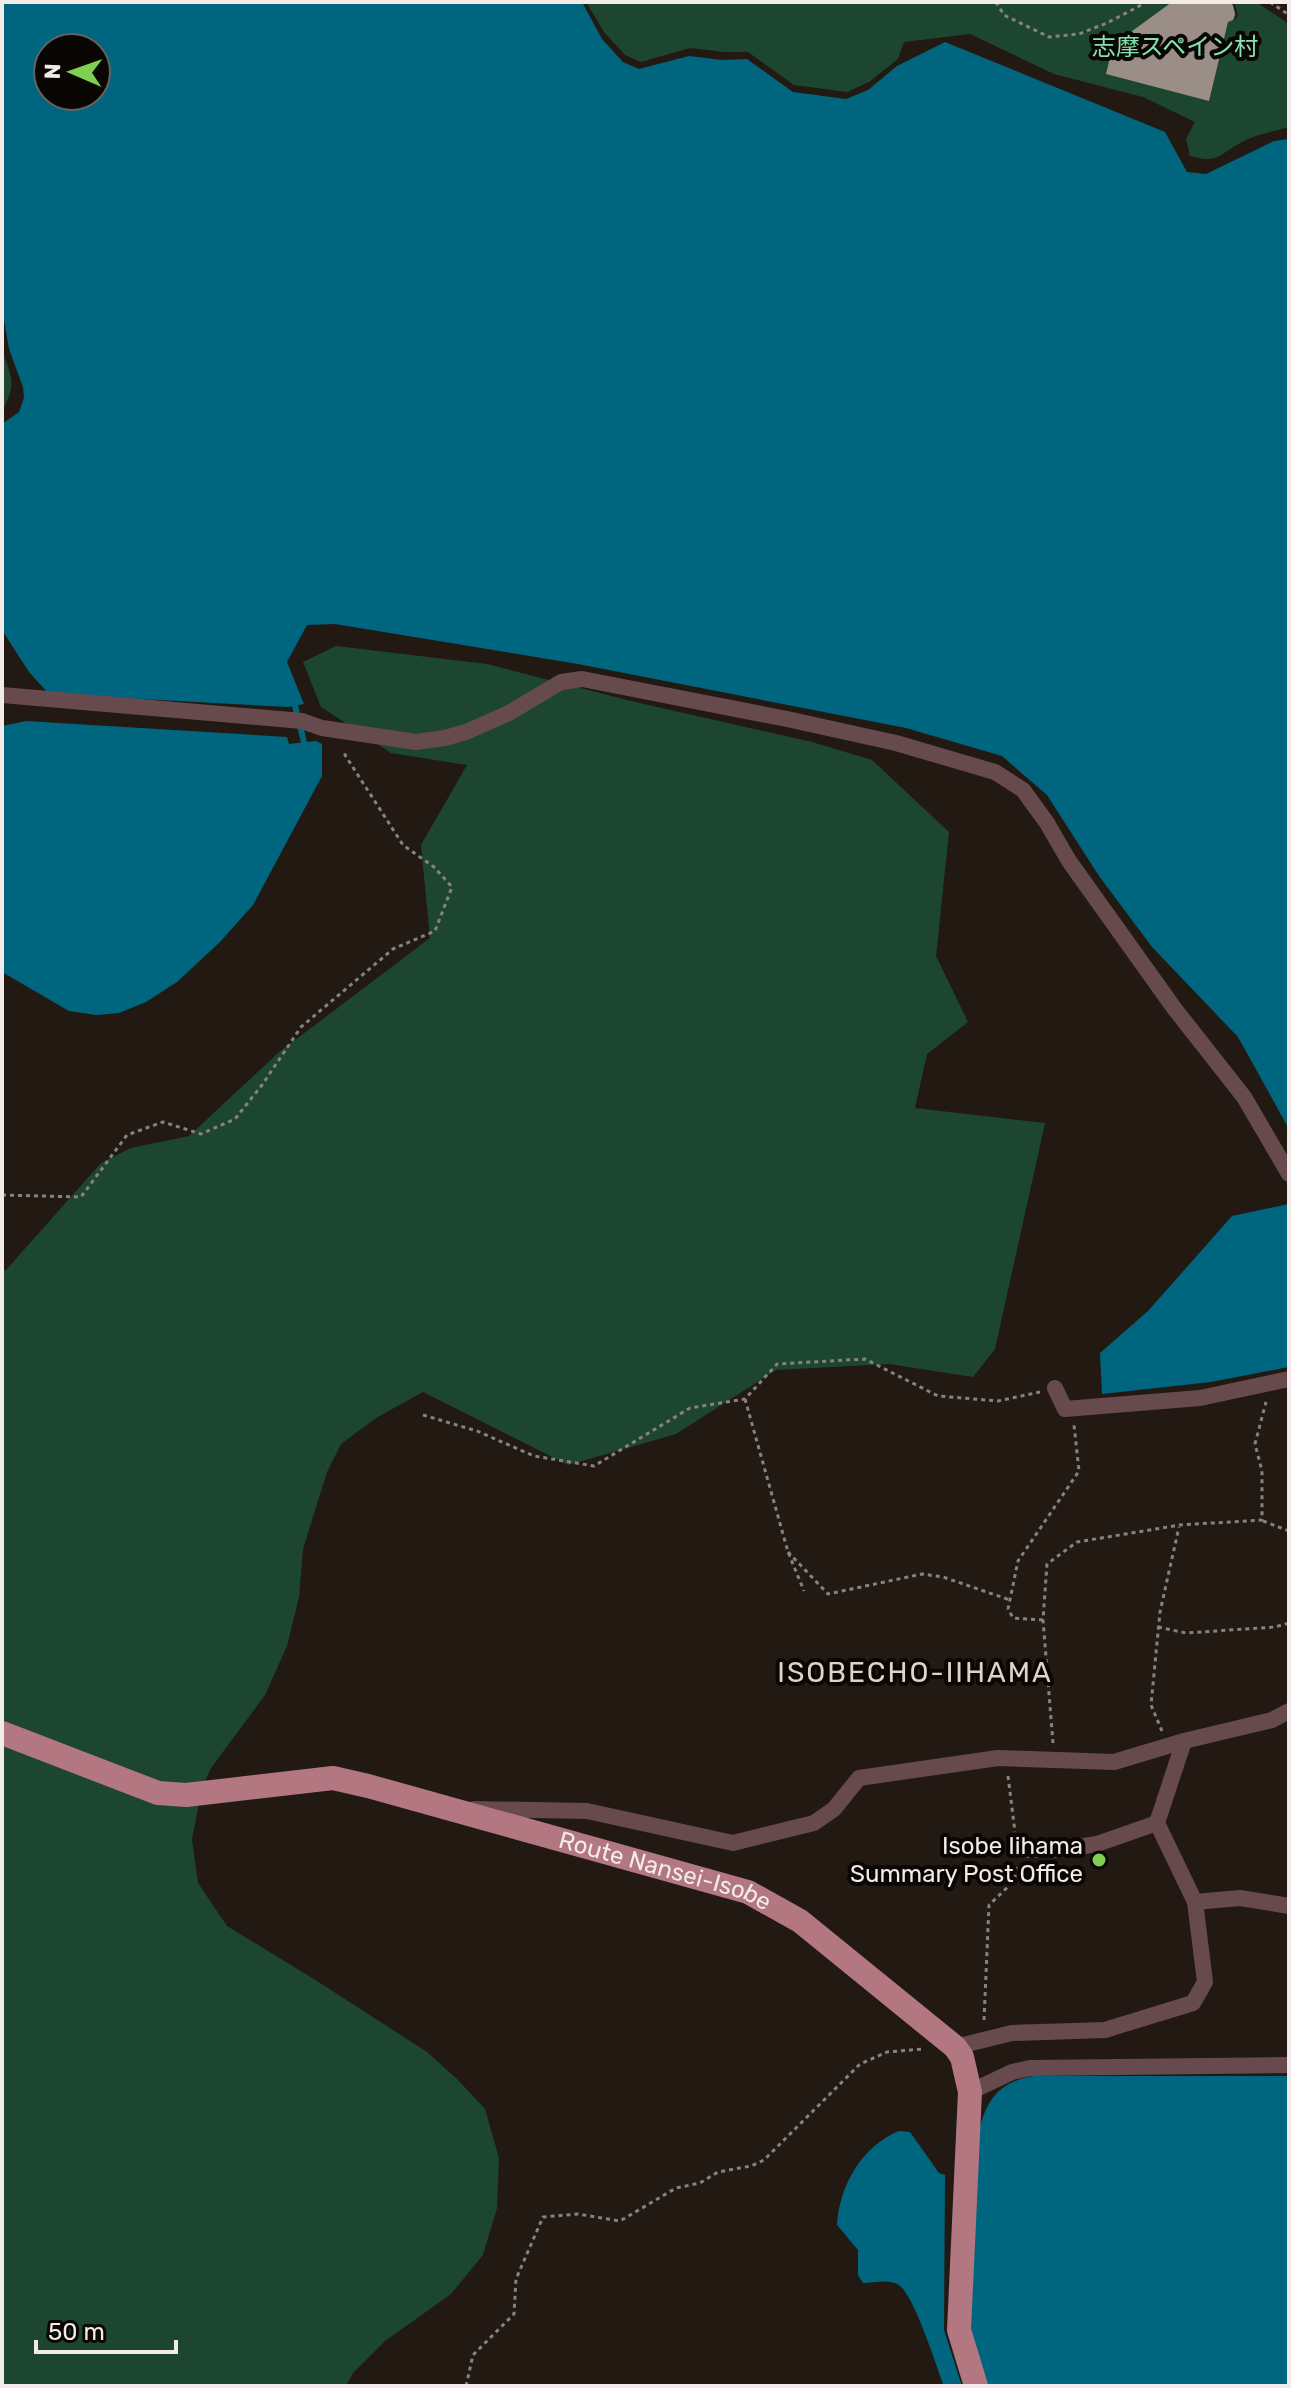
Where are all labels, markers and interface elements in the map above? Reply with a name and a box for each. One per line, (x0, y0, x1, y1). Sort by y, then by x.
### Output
north arrow (32, 32, 112, 112)
park label: 志摩スペイン村 (1092, 33, 1258, 61)
text: N (39, 63, 66, 80)
district label: ISOBECHO-IIHAMA (777, 1656, 1053, 1689)
street label: Route Nansei-Isobe (556, 1826, 776, 1916)
place label: Isobe Iihama Summary Post Office (850, 1832, 1083, 1888)
marker: Isobe Iihama Summary Post Office (1090, 1851, 1108, 1869)
scale bar (36, 2304, 176, 2354)
text: 50 m (48, 2318, 105, 2346)

